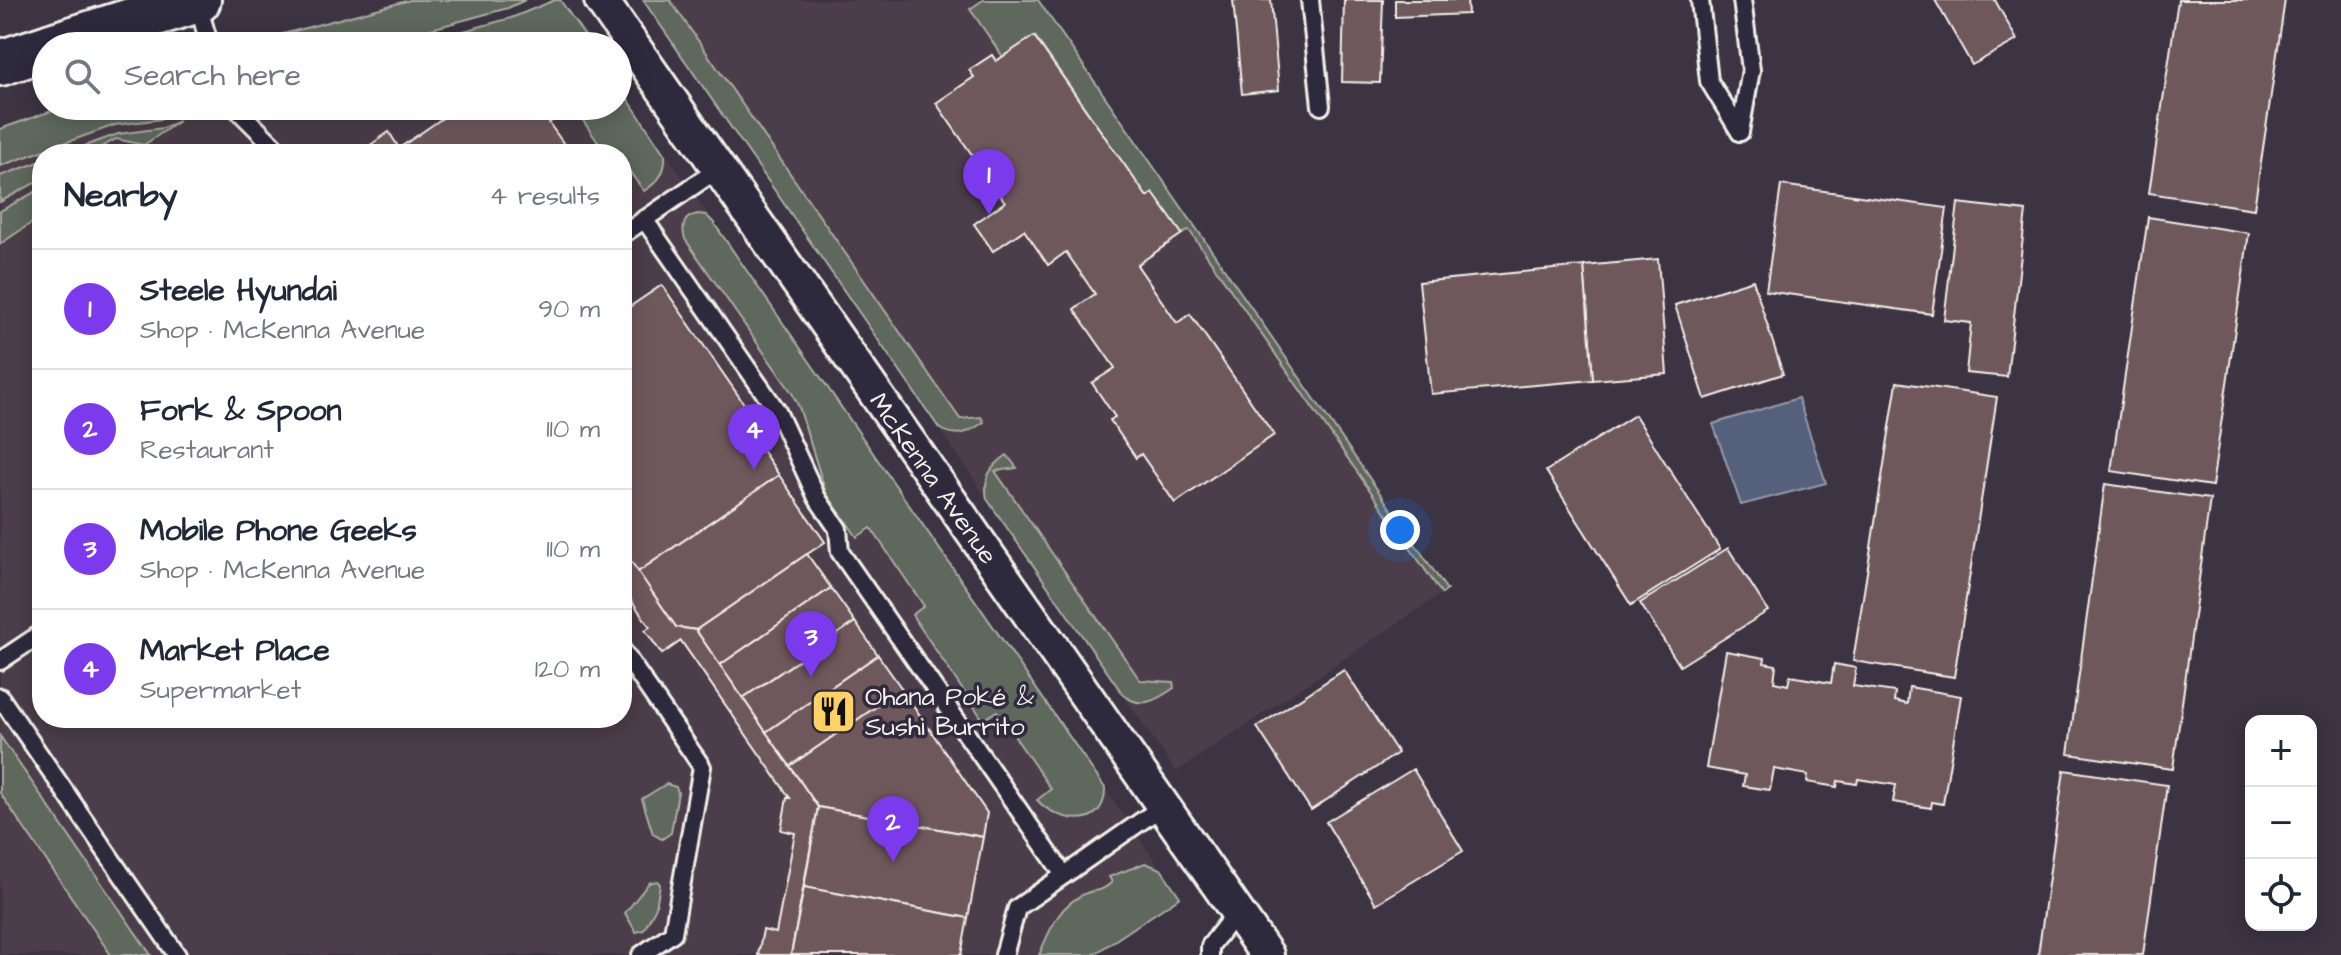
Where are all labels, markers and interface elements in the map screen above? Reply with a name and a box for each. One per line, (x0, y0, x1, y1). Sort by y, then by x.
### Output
search box (32, 32, 632, 120)
icon: search (60, 54, 104, 98)
text: Search here (124, 55, 301, 97)
pin: 1 (963, 149, 1015, 215)
text: Nearby (64, 172, 178, 220)
text: 4 results (490, 178, 600, 214)
text: Steele Hyundai (140, 270, 337, 312)
text: 1 (88, 291, 92, 327)
text: 90 m (538, 291, 600, 327)
text: Shop · McKenna Avenue (140, 312, 425, 348)
street label: McKenna Avenue (861, 386, 1006, 572)
text: Fork & Spoon (140, 390, 341, 432)
pin: 4 (728, 404, 780, 470)
text: 2 (83, 411, 97, 447)
text: 110 m (546, 411, 600, 447)
text: Restaurant (140, 432, 274, 468)
text: Mobile Phone Geeks (140, 510, 417, 552)
your location (1380, 510, 1420, 550)
text: 3 (83, 531, 97, 567)
text: 110 m (546, 531, 600, 567)
text: Shop · McKenna Avenue (140, 552, 425, 588)
pin: 3 (785, 611, 837, 677)
text: Market Place (140, 630, 330, 672)
text: 4 (81, 651, 99, 687)
text: 120 m (535, 651, 600, 687)
text: Supermarket (140, 672, 301, 708)
place label: Ohana Poké & Sushi Burrito (865, 679, 1035, 745)
restaurant icon: Ohana Poké & Sushi Burrito (810, 687, 858, 735)
map controls (2245, 715, 2317, 931)
button: + (2245, 715, 2317, 787)
button: − (2245, 787, 2317, 859)
pin: 2 (867, 796, 919, 862)
button: locate (2245, 859, 2317, 931)

